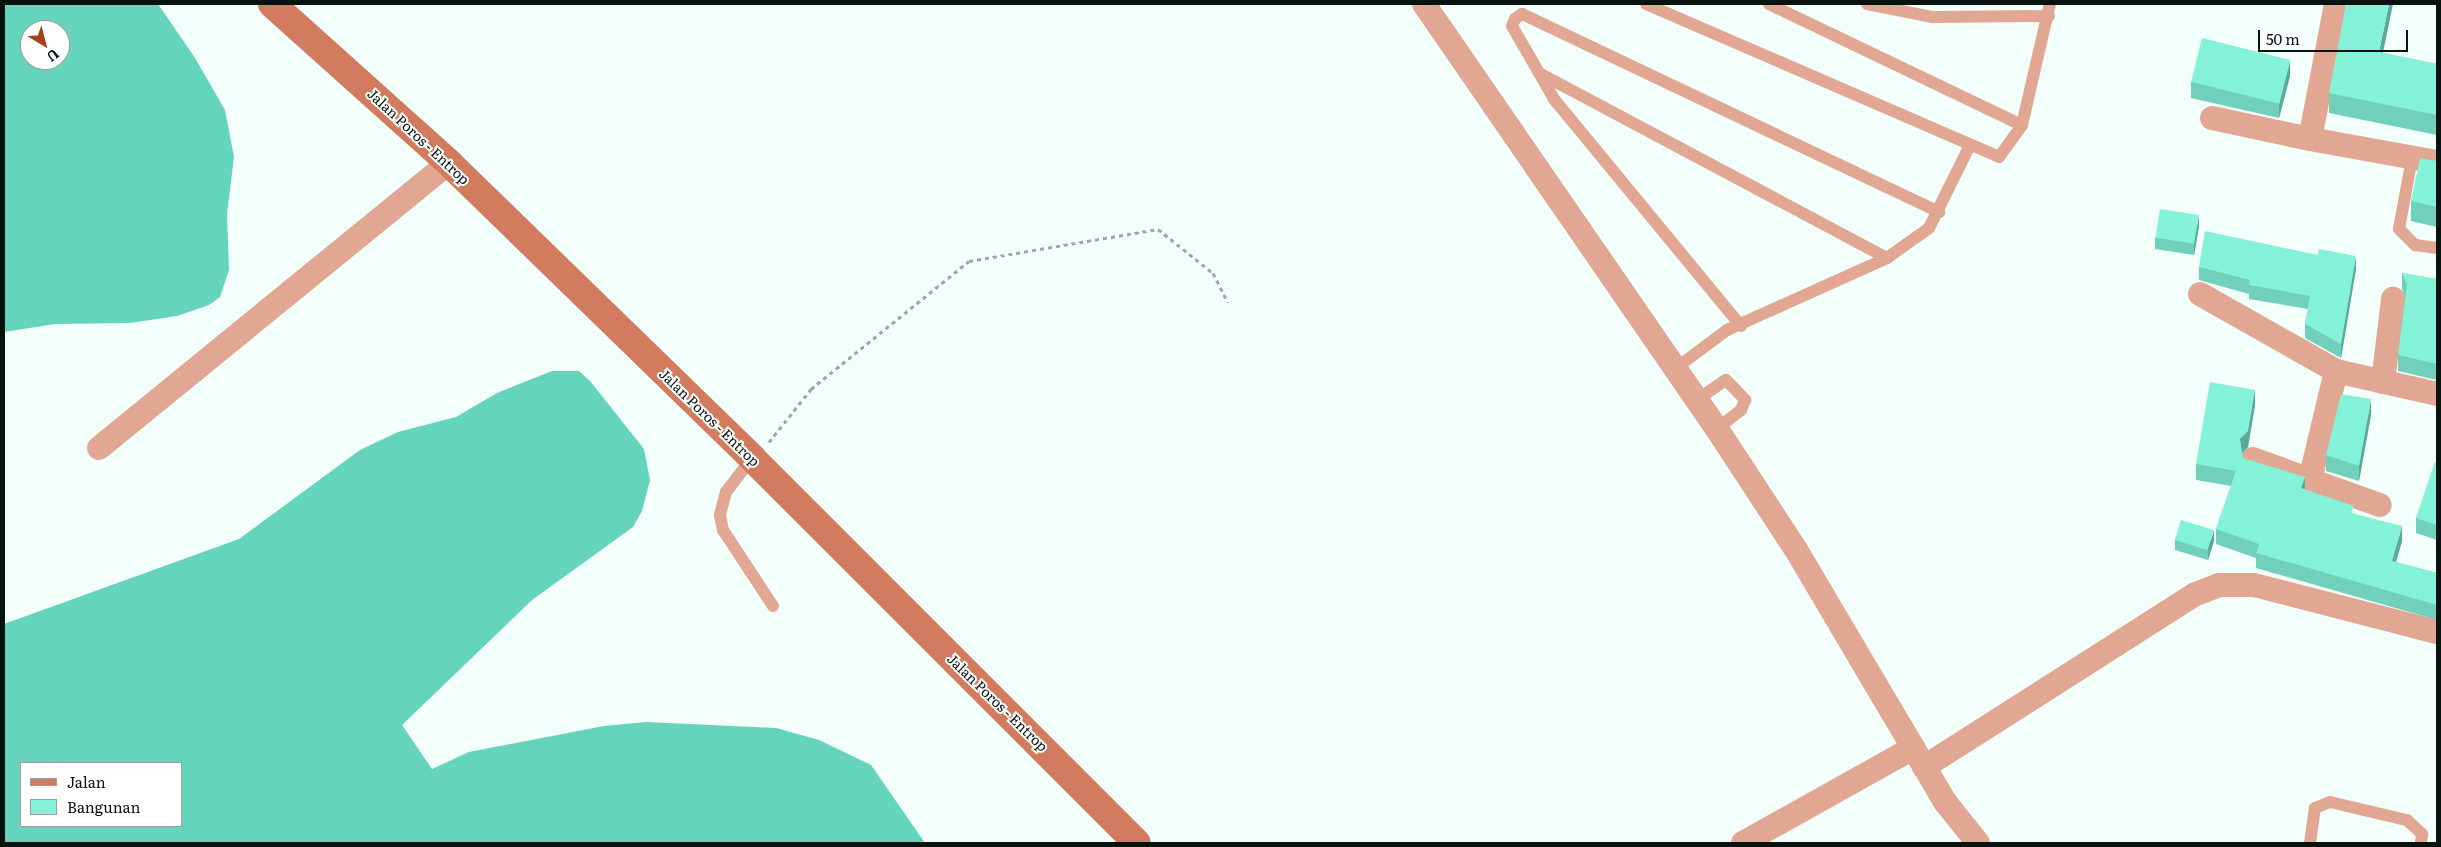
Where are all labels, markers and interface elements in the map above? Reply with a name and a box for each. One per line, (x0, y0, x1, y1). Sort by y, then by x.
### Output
north arrow (20, 20, 70, 70)
scale bar (2261, 20, 2411, 52)
text: 50 m (2266, 27, 2300, 50)
text: U (43, 45, 64, 67)
street label: Jalan Poros - Entrop (365, 84, 473, 188)
street label: Jalan Poros - Entrop (656, 365, 764, 469)
street label: Jalan Poros - Entrop (944, 650, 1052, 754)
legend (20, 762, 182, 827)
text: Jalan (67, 770, 106, 793)
text: Bangunan (67, 795, 140, 818)

